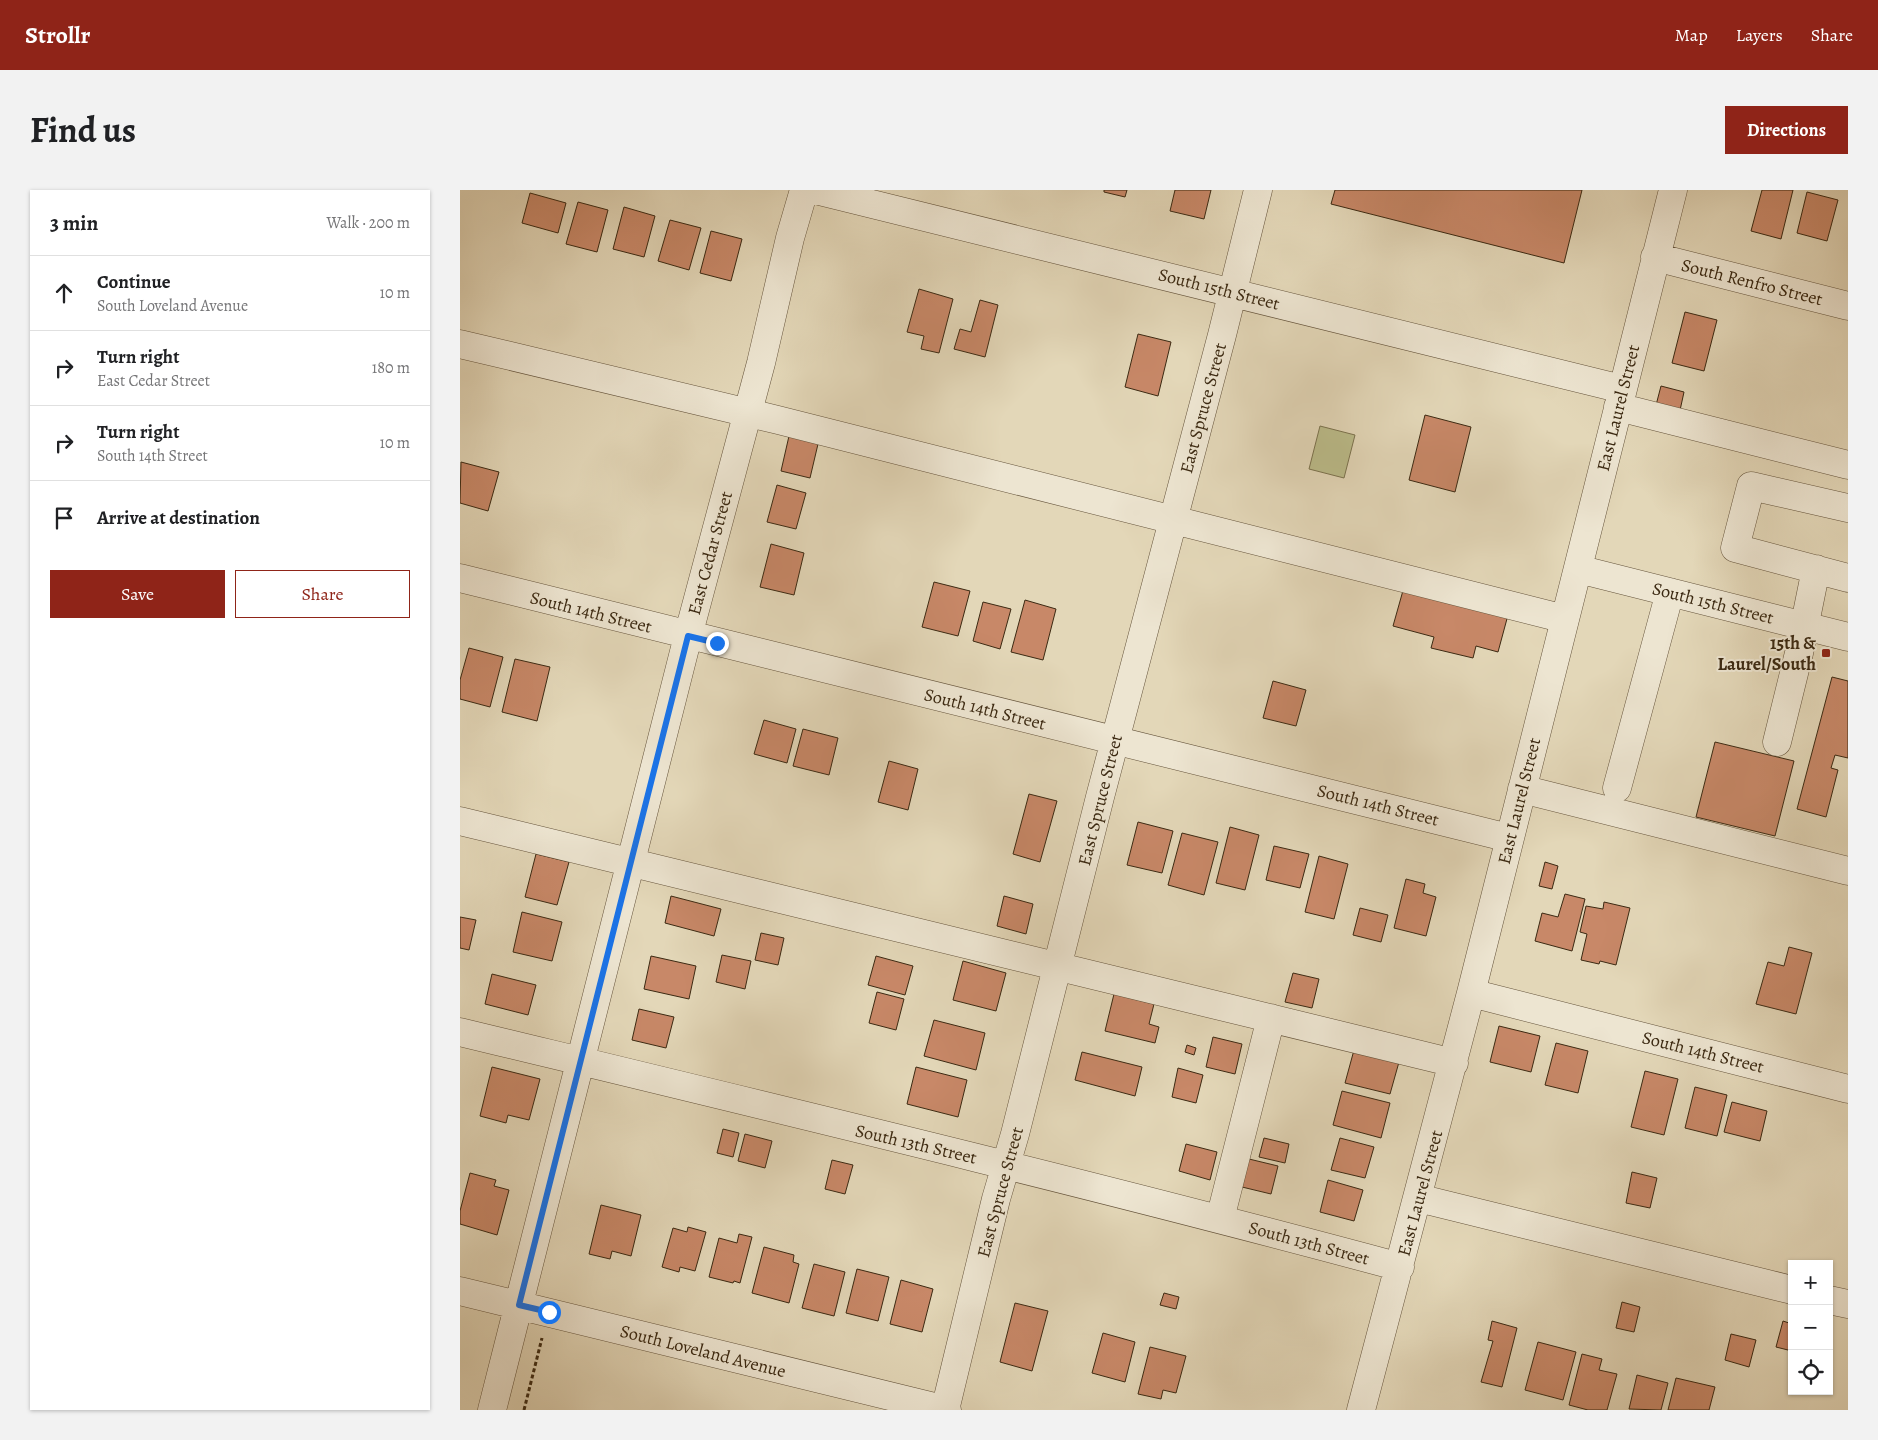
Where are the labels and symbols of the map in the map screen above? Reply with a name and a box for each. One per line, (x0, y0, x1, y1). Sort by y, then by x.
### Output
street label: South Renfro Street (1679, 253, 1825, 311)
street label: South 15th Street (1156, 262, 1282, 316)
street label: East Spruce Street (1174, 340, 1232, 476)
street label: East Laurel Street (1591, 342, 1645, 474)
street label: East Cedar Street (682, 488, 738, 618)
street label: South 15th Street (1650, 576, 1776, 630)
street label: South 14th Street (528, 585, 654, 639)
place label: 15th & Laurel/South (1718, 631, 1816, 676)
route end (706, 632, 729, 655)
marker: 15th & Laurel/South (1820, 647, 1832, 659)
street label: South 14th Street (922, 682, 1048, 736)
street label: East Spruce Street (1072, 732, 1128, 868)
street label: East Laurel Street (1492, 735, 1546, 867)
street label: South 14th Street (1315, 778, 1441, 832)
street label: South 14th Street (1640, 1025, 1766, 1079)
street label: South 13th Street (853, 1118, 979, 1170)
street label: East Spruce Street (971, 1124, 1029, 1260)
street label: East Laurel Street (1392, 1127, 1448, 1259)
street label: South 13th Street (1246, 1215, 1372, 1271)
route start (538, 1301, 561, 1324)
street label: South Loveland Avenue (618, 1319, 788, 1383)

